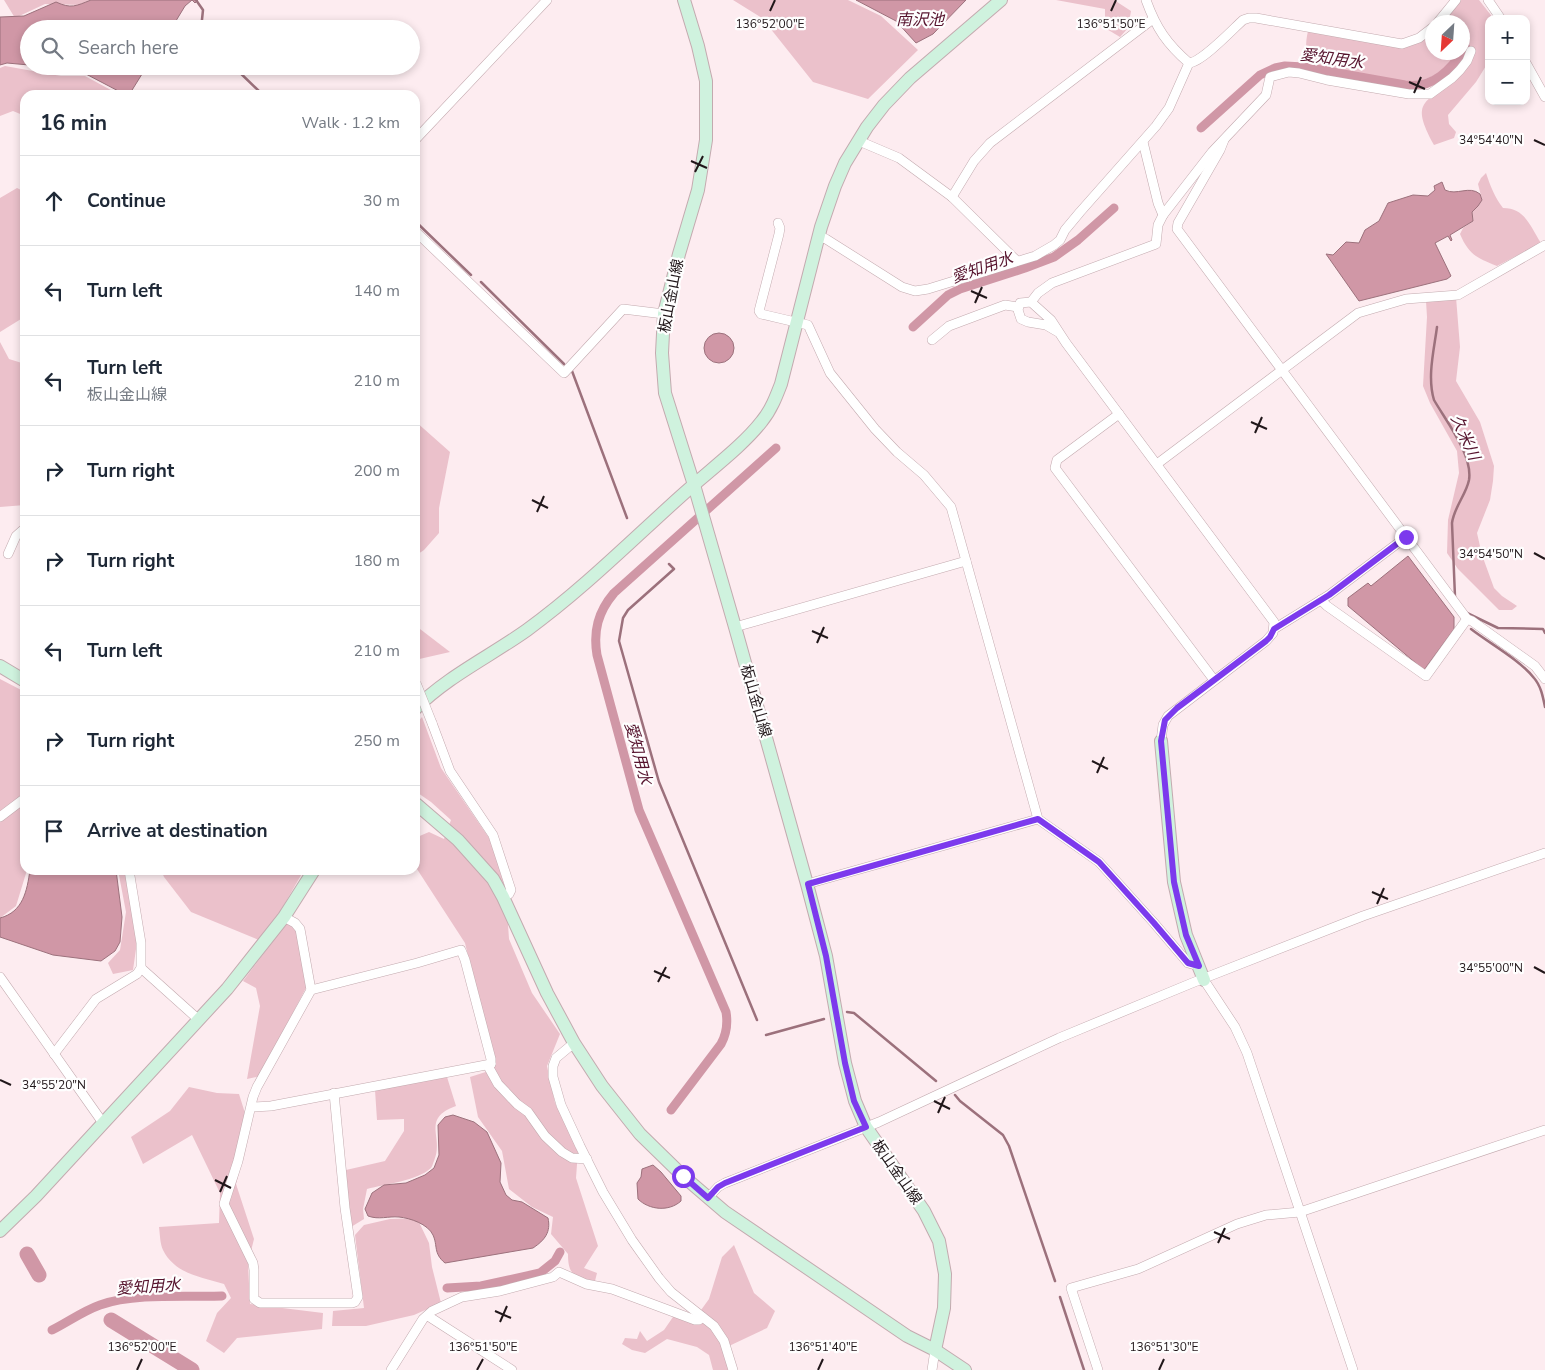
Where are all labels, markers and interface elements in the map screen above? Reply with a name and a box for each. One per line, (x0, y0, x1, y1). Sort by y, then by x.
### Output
water label: 南沢池 (896, 9, 946, 31)
north arrow (1425, 15, 1470, 60)
map controls (1485, 15, 1530, 105)
button: + (1485, 15, 1530, 60)
text: 136°52'00"E (735, 16, 805, 32)
text: 136°51'50"E (1076, 16, 1146, 32)
search box (20, 20, 420, 75)
icon: search (38, 34, 66, 62)
text: Search here (78, 35, 179, 61)
water label: 愛知用水 (1299, 44, 1367, 75)
button: − (1485, 60, 1530, 105)
text: 16 min (40, 109, 107, 137)
text: Walk · 1.2 km (302, 112, 400, 134)
text: 34°54'40"N (1459, 132, 1523, 148)
icon: ahead (40, 187, 68, 215)
text: Continue (87, 188, 166, 214)
text: 30 m (363, 190, 400, 212)
water label: 愛知用水 (948, 246, 1018, 289)
street label: 板山金山線 (654, 257, 688, 335)
icon: left (40, 277, 68, 305)
text: Turn left (87, 278, 162, 304)
text: 140 m (353, 280, 400, 302)
text: Turn left (87, 355, 162, 381)
icon: left (40, 367, 68, 395)
text: 210 m (353, 370, 400, 392)
text: 板山金山線 (87, 384, 167, 406)
water label: 久米川 (1445, 411, 1486, 466)
icon: right (40, 457, 68, 485)
text: Turn right (87, 458, 174, 484)
text: 200 m (353, 460, 400, 482)
route end (1395, 526, 1418, 549)
text: 34°54'50"N (1459, 546, 1523, 562)
icon: right (40, 547, 68, 575)
text: Turn right (87, 548, 174, 574)
text: 180 m (353, 550, 400, 572)
icon: left (40, 637, 68, 665)
text: Turn left (87, 638, 162, 664)
text: 210 m (353, 640, 400, 662)
street label: 板山金山線 (736, 662, 776, 740)
water label: 愛知用水 (619, 719, 657, 789)
icon: right (40, 727, 68, 755)
text: Turn right (87, 728, 174, 754)
text: 250 m (353, 730, 400, 752)
icon: arrive (40, 817, 68, 845)
text: Arrive at destination (87, 818, 268, 844)
text: 34°55'00"N (1459, 960, 1523, 976)
text: 34°55'20"N (22, 1077, 86, 1093)
street label: 板山金山線 (867, 1136, 927, 1208)
route start (672, 1165, 695, 1188)
water label: 愛知用水 (115, 1274, 183, 1300)
text: 136°52'00"E (107, 1339, 177, 1355)
text: 136°51'50"E (448, 1339, 518, 1355)
text: 136°51'40"E (788, 1339, 858, 1355)
text: 136°51'30"E (1129, 1339, 1199, 1355)

